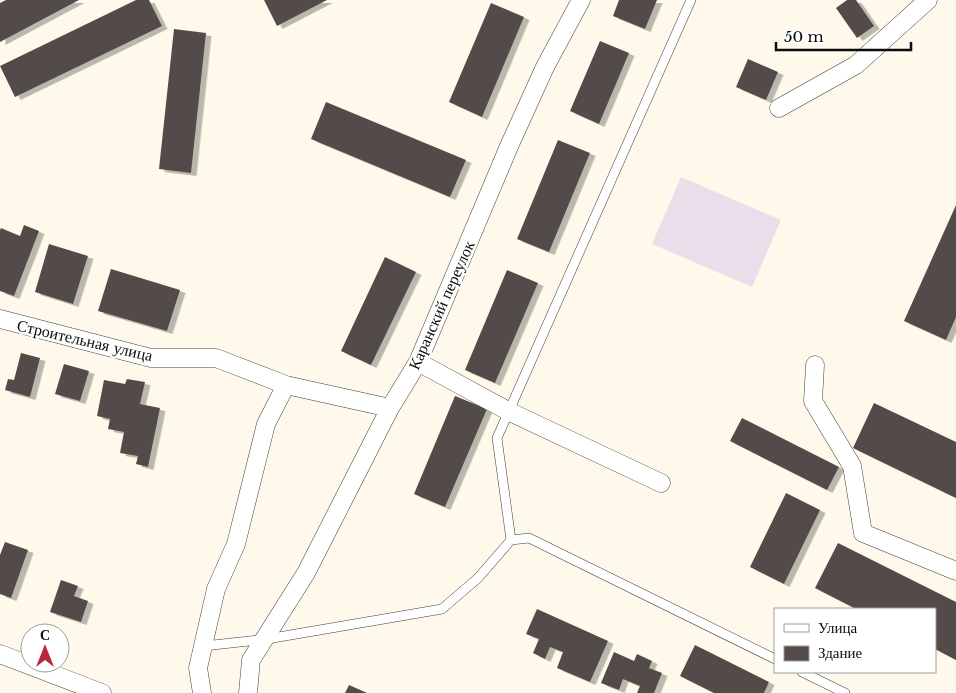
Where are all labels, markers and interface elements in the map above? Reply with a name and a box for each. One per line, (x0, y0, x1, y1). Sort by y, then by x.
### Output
scale bar (776, 20, 911, 52)
text: 50 m (784, 27, 824, 46)
street label: Каранский переулок (404, 237, 479, 373)
street label: Строительная улица (15, 315, 155, 365)
legend (774, 608, 936, 673)
text: Улица (818, 618, 857, 637)
north arrow (20, 623, 70, 673)
text: С (40, 626, 50, 644)
text: Здание (818, 643, 862, 662)

